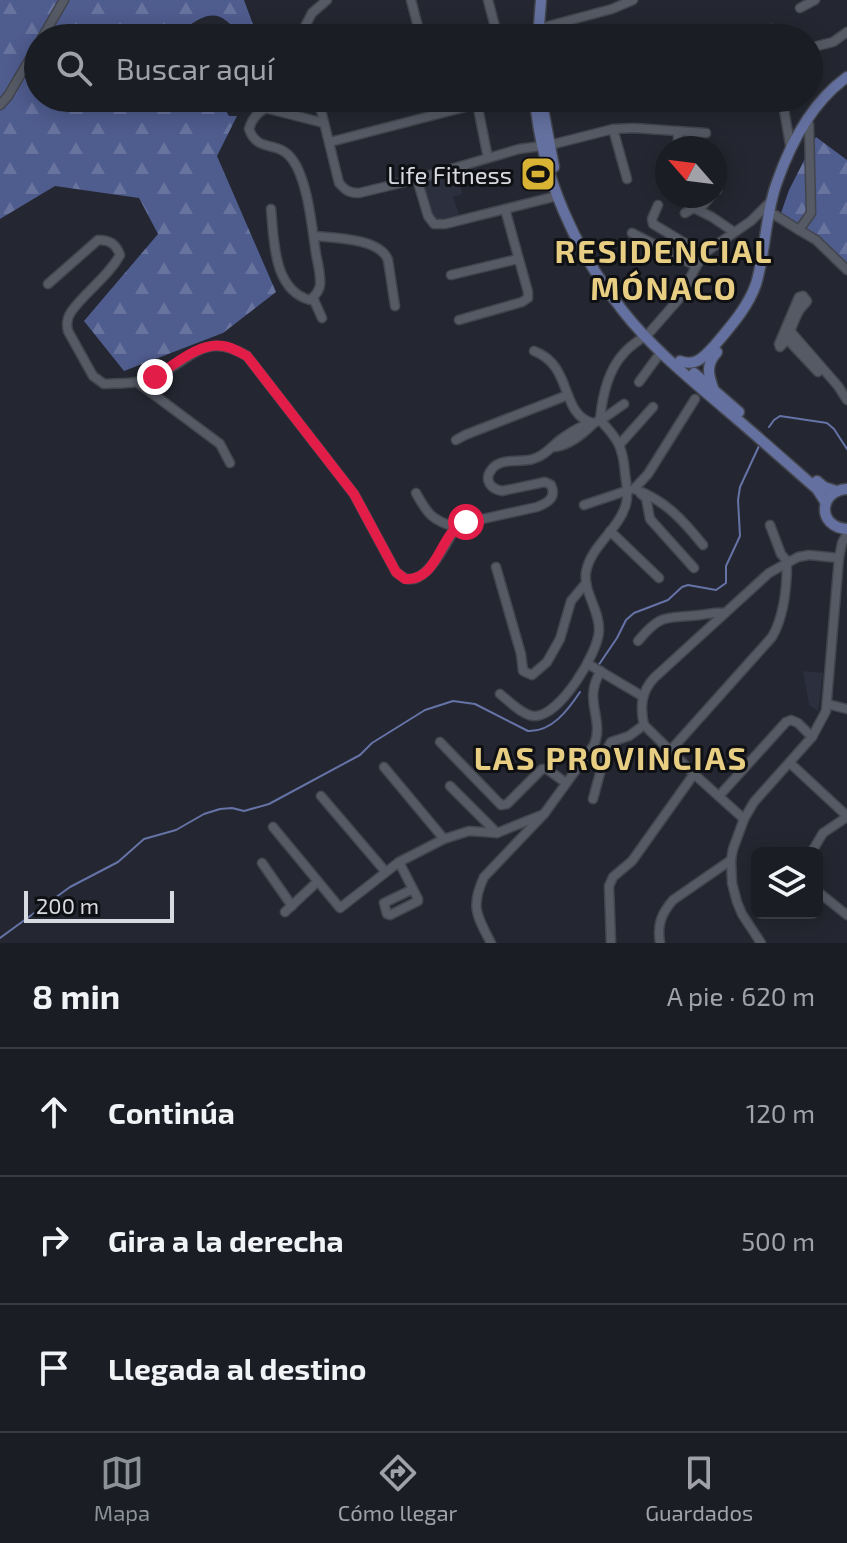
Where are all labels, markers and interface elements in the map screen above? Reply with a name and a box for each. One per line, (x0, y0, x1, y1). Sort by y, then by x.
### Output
search box (24, 24, 823, 112)
icon: search (52, 46, 96, 90)
text: Buscar aquí (116, 50, 274, 86)
north arrow (655, 136, 727, 208)
sports icon: Life Fitness (519, 155, 557, 193)
place label: Life Fitness (387, 160, 512, 189)
district label: RESIDENCIAL MÓNACO (555, 231, 773, 306)
route end (137, 359, 173, 395)
route start (448, 504, 484, 540)
district label: LAS PROVINCIAS (474, 738, 748, 776)
map controls (751, 847, 823, 919)
button: layers (751, 847, 823, 919)
scale bar (24, 887, 174, 923)
text: 200 m (36, 892, 99, 918)
text: 8 min (32, 975, 120, 1016)
text: A pie · 620 m (667, 980, 815, 1011)
icon: ahead (32, 1090, 76, 1134)
text: Continúa (108, 1094, 235, 1130)
text: 120 m (746, 1097, 815, 1128)
icon: right (32, 1218, 76, 1262)
text: Gira a la derecha (108, 1222, 344, 1258)
text: 500 m (741, 1225, 815, 1256)
icon: arrive (32, 1346, 76, 1390)
text: Llegada al destino (108, 1350, 367, 1386)
tab: Mapa (94, 1451, 150, 1525)
tab: Cómo llegar (338, 1451, 457, 1525)
tab: Guardados (645, 1451, 753, 1525)

